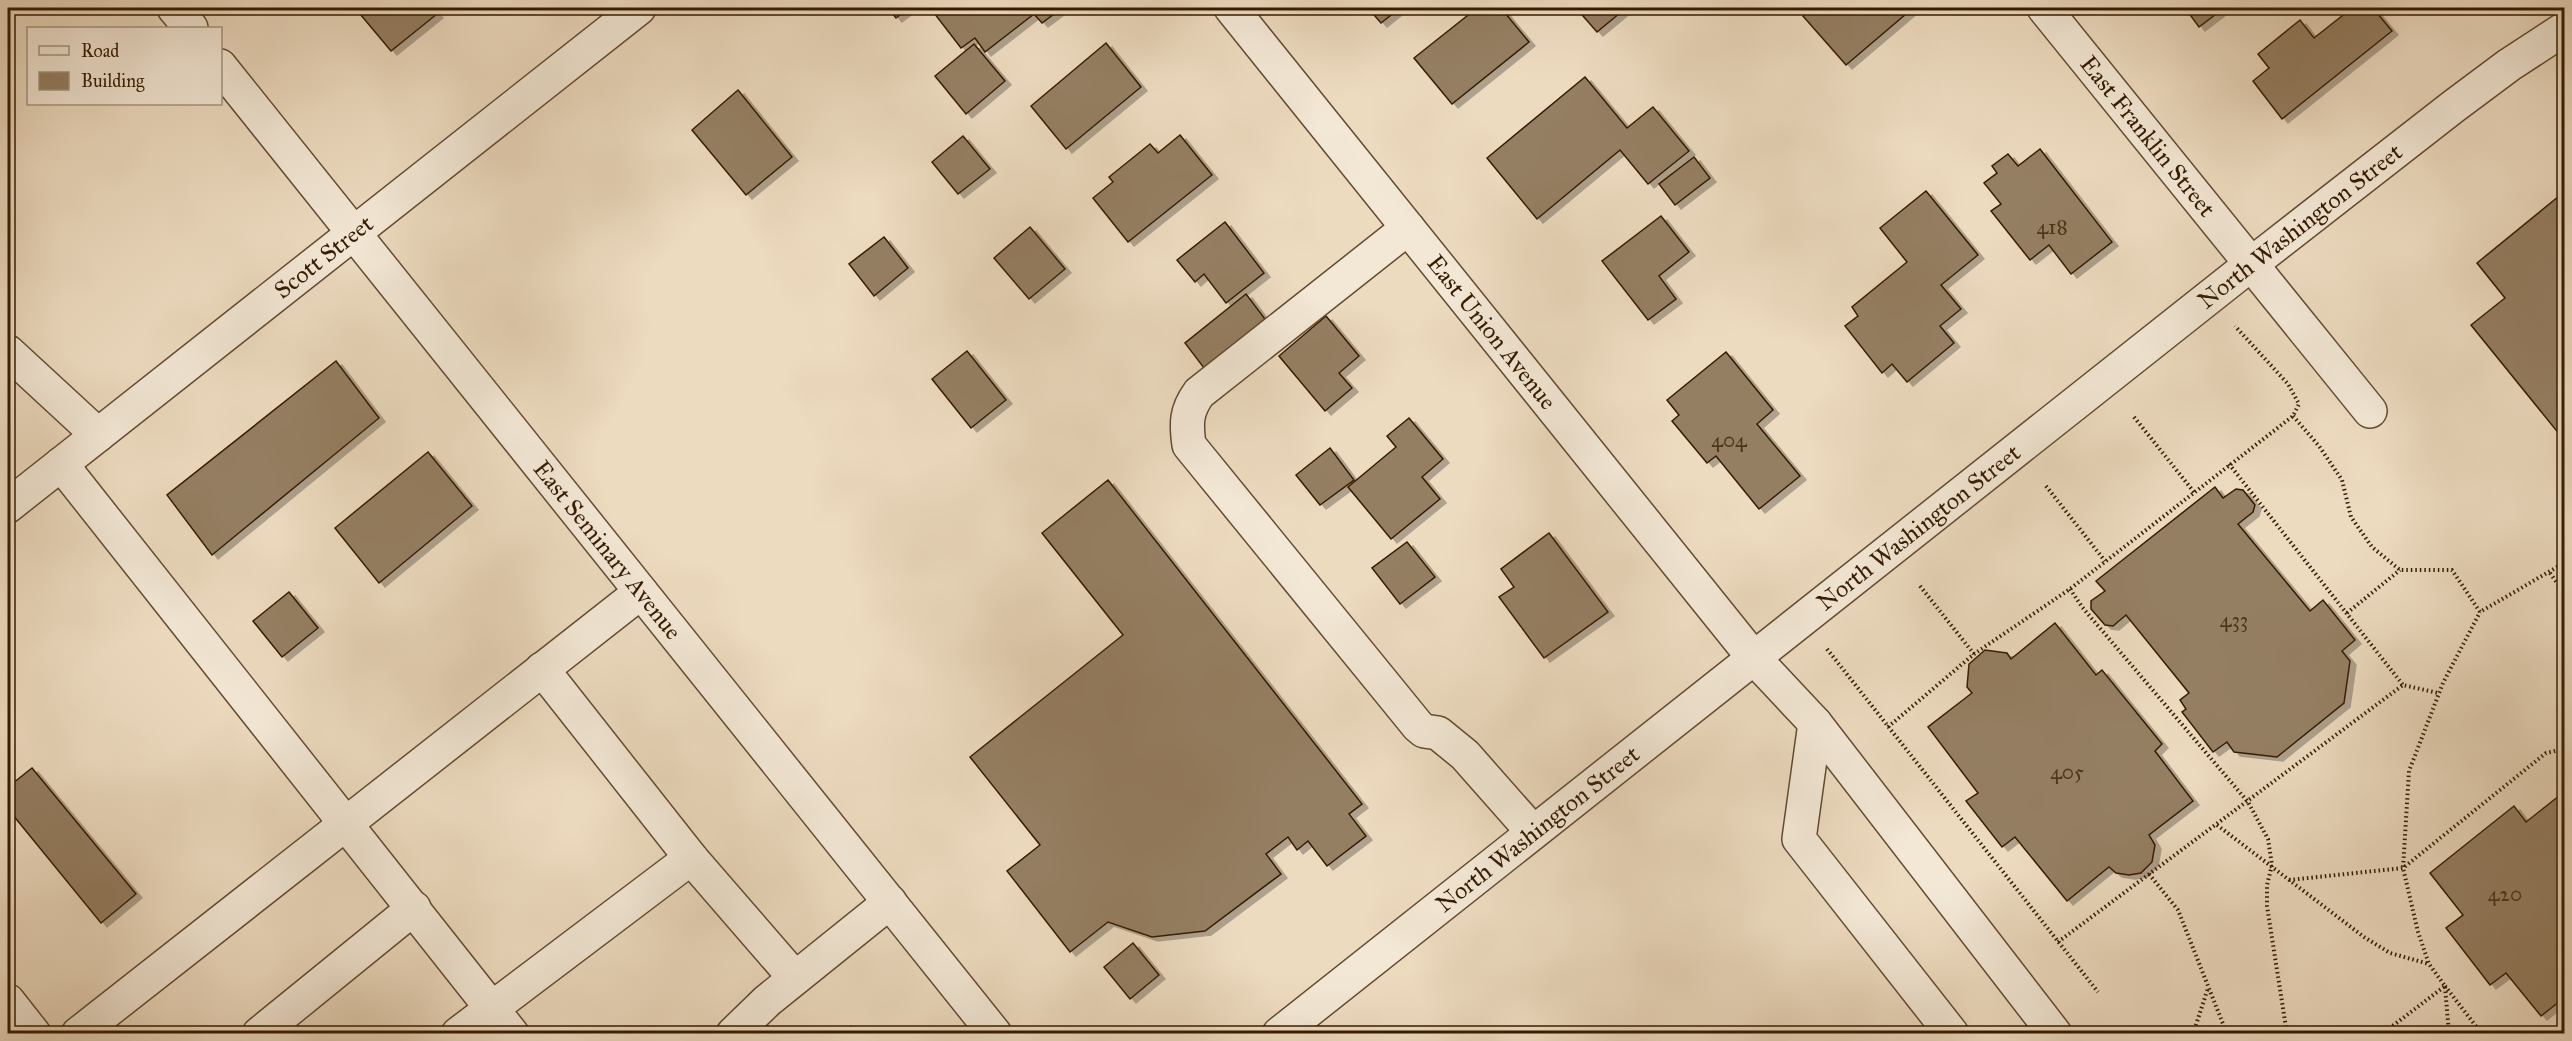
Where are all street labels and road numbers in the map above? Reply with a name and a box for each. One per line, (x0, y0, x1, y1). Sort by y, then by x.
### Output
street label: East Franklin Street (2073, 49, 2222, 224)
street label: North Washington Street (2192, 137, 2409, 315)
street label: Scott Street (268, 208, 380, 305)
street label: East Union Avenue (1420, 249, 1563, 416)
street label: North Washington Street (1811, 437, 2027, 617)
street label: East Seminary Avenue (527, 454, 688, 646)
street label: North Washington Street (1430, 739, 1646, 919)

